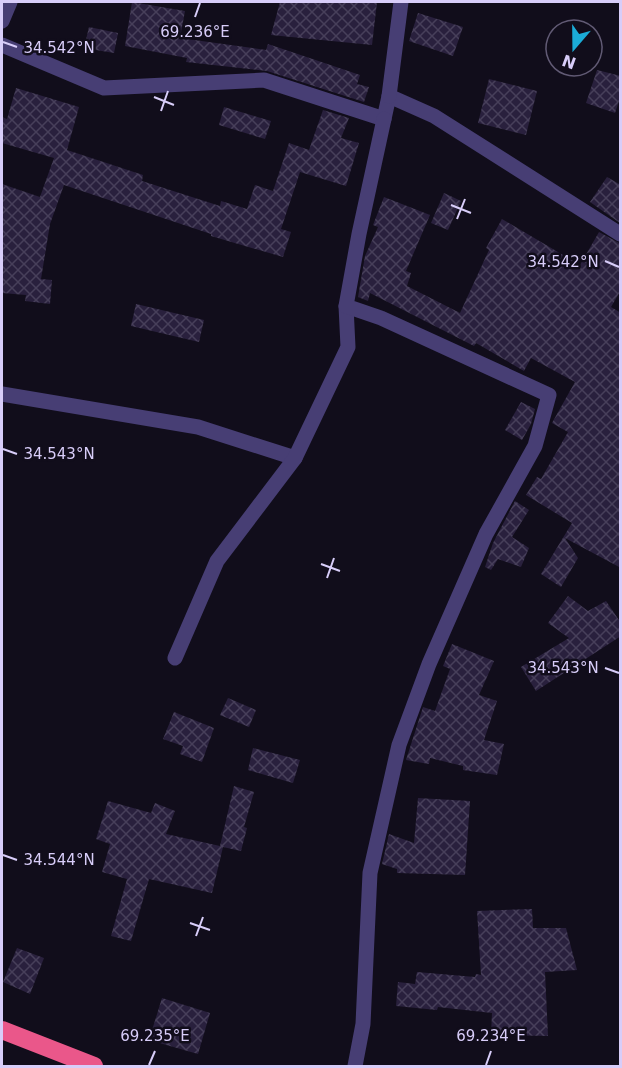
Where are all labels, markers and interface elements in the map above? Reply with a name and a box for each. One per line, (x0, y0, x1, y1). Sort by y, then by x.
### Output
north arrow (544, 18, 604, 78)
text: 69.236°E (160, 23, 230, 41)
text: 34.542°N (23, 39, 95, 57)
text: N (559, 50, 579, 73)
text: 34.542°N (527, 253, 599, 271)
text: 34.543°N (23, 445, 95, 463)
text: 34.543°N (527, 659, 599, 677)
text: 34.544°N (23, 851, 95, 869)
text: 69.235°E (120, 1027, 190, 1045)
text: 69.234°E (456, 1027, 526, 1045)

